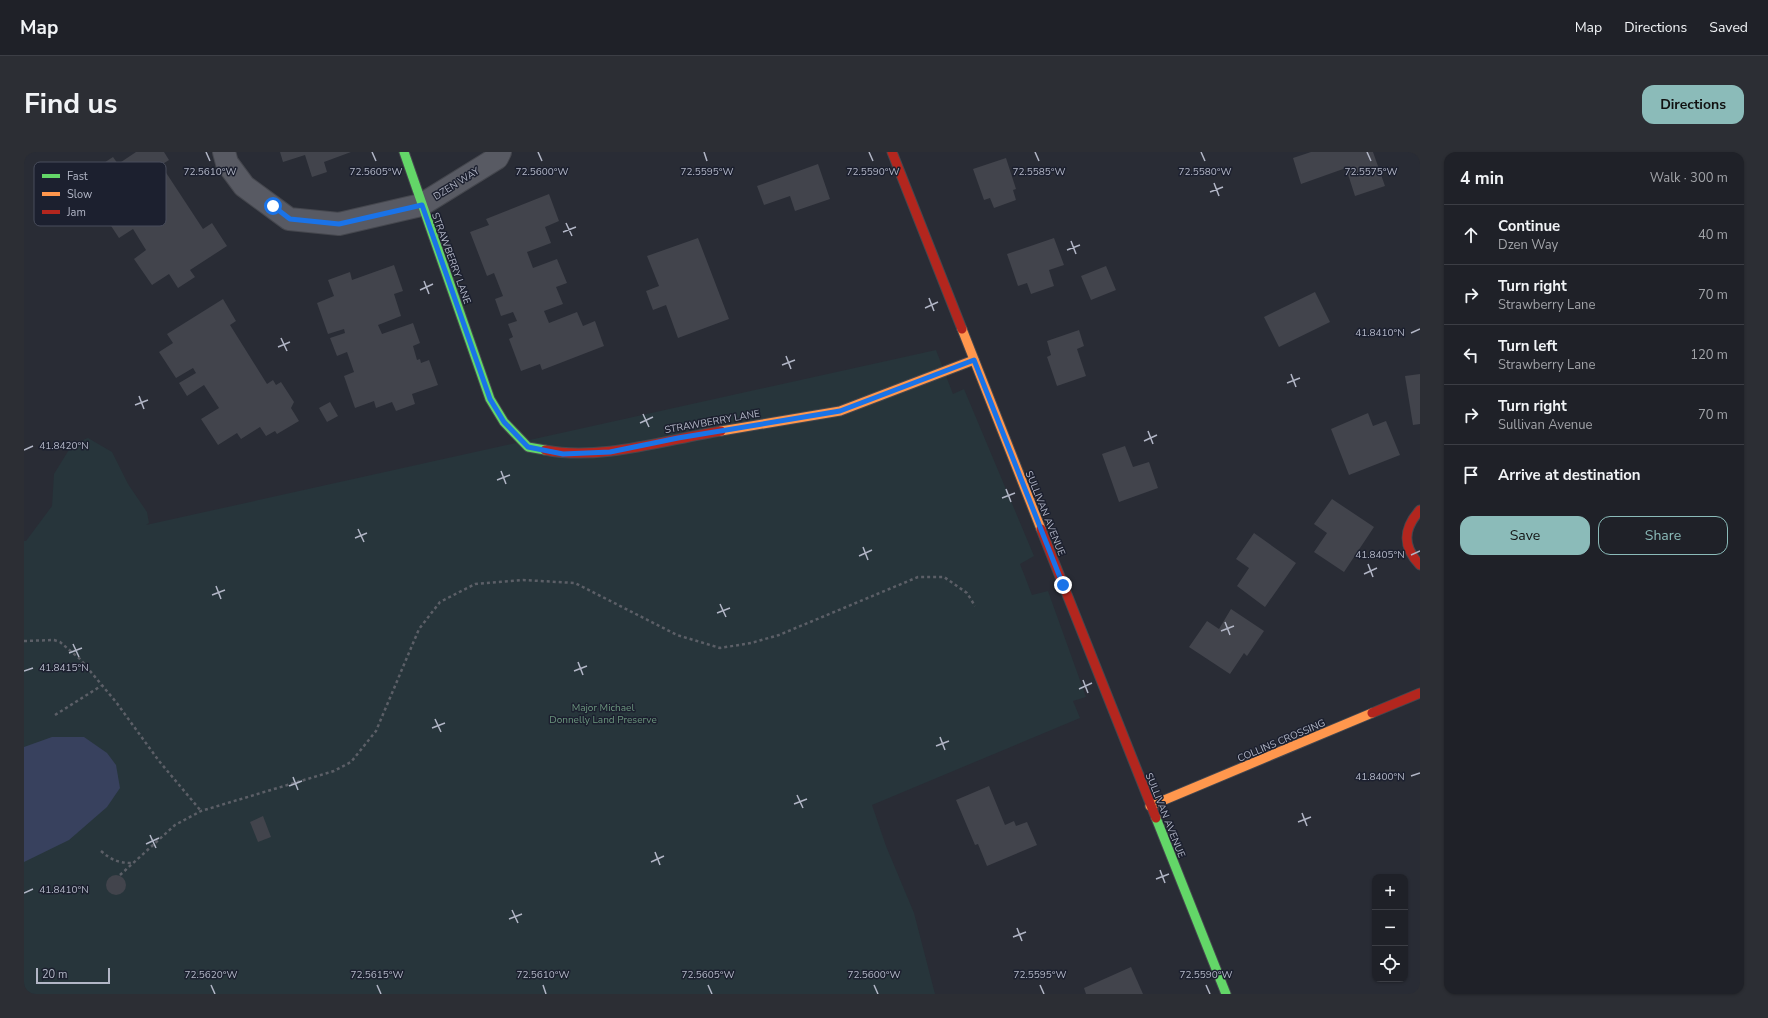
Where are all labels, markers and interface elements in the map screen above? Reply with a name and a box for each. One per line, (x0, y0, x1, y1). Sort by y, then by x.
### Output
text: Map (20, 15, 58, 41)
text: Map (1575, 18, 1602, 37)
text: Directions (1624, 18, 1687, 37)
text: Saved (1709, 18, 1748, 37)
text: Find us (24, 85, 118, 123)
button: Directions (1642, 85, 1744, 124)
legend (34, 162, 166, 226)
street label: DZEN WAY (431, 164, 483, 204)
text: 72.5610°W (183, 165, 237, 179)
text: 72.5605°W (349, 165, 403, 179)
text: 72.5600°W (515, 165, 569, 179)
text: 72.5595°W (680, 165, 734, 179)
text: 72.5590°W (846, 165, 900, 179)
text: 72.5585°W (1012, 165, 1066, 179)
text: 72.5580°W (1178, 165, 1232, 179)
text: 72.5575°W (1344, 165, 1398, 179)
text: 4 min (1460, 167, 1504, 190)
text: Fast (67, 169, 88, 184)
text: Walk · 300 m (1650, 169, 1728, 187)
text: Slow (67, 187, 92, 202)
route start (264, 197, 282, 215)
text: Jam (66, 205, 86, 220)
street label: STRAWBERRY LANE (428, 211, 474, 306)
text: Continue (1498, 216, 1560, 236)
icon: ahead (1460, 224, 1482, 246)
text: 40 m (1698, 226, 1728, 244)
text: Dzen Way (1498, 236, 1558, 254)
text: Turn right (1498, 276, 1567, 296)
icon: right (1460, 284, 1482, 306)
text: 70 m (1698, 286, 1728, 304)
text: Strawberry Lane (1498, 296, 1595, 314)
text: 41.8410°N (1355, 326, 1405, 340)
text: Turn left (1498, 336, 1557, 356)
icon: left (1460, 344, 1482, 366)
text: 120 m (1690, 346, 1728, 364)
text: Strawberry Lane (1498, 356, 1595, 374)
text: Turn right (1498, 396, 1567, 416)
icon: right (1460, 404, 1482, 426)
text: 70 m (1698, 406, 1728, 424)
street label: STRAWBERRY LANE (663, 407, 761, 437)
text: Sullivan Avenue (1498, 416, 1592, 434)
text: 41.8420°N (39, 439, 89, 453)
icon: arrive (1460, 464, 1482, 486)
text: Arrive at destination (1498, 465, 1641, 485)
street label: SULLIVAN AVENUE (1022, 469, 1069, 558)
button: Save (1460, 516, 1590, 555)
button: Share (1598, 516, 1728, 555)
text: 41.8405°N (1355, 548, 1405, 562)
route end (1054, 576, 1072, 594)
text: 41.8415°N (39, 661, 89, 675)
park label: Major Michael Donnelly Land Preserve (549, 701, 657, 727)
street label: COLLINS CROSSING (1235, 716, 1328, 766)
text: 41.8400°N (1355, 770, 1405, 784)
street label: SULLIVAN AVENUE (1142, 771, 1189, 860)
map controls (1372, 874, 1408, 982)
button: + (1372, 874, 1408, 910)
text: 41.8410°N (39, 883, 89, 897)
button: − (1372, 910, 1408, 946)
button: locate (1372, 946, 1408, 982)
scale bar (36, 966, 110, 985)
text: 20 m (42, 967, 67, 982)
text: 72.5620°W (184, 968, 238, 982)
text: 72.5615°W (350, 968, 404, 982)
text: 72.5610°W (516, 968, 570, 982)
text: 72.5605°W (681, 968, 735, 982)
text: 72.5600°W (847, 968, 901, 982)
text: 72.5595°W (1013, 968, 1067, 982)
text: 72.5590°W (1179, 968, 1233, 982)

